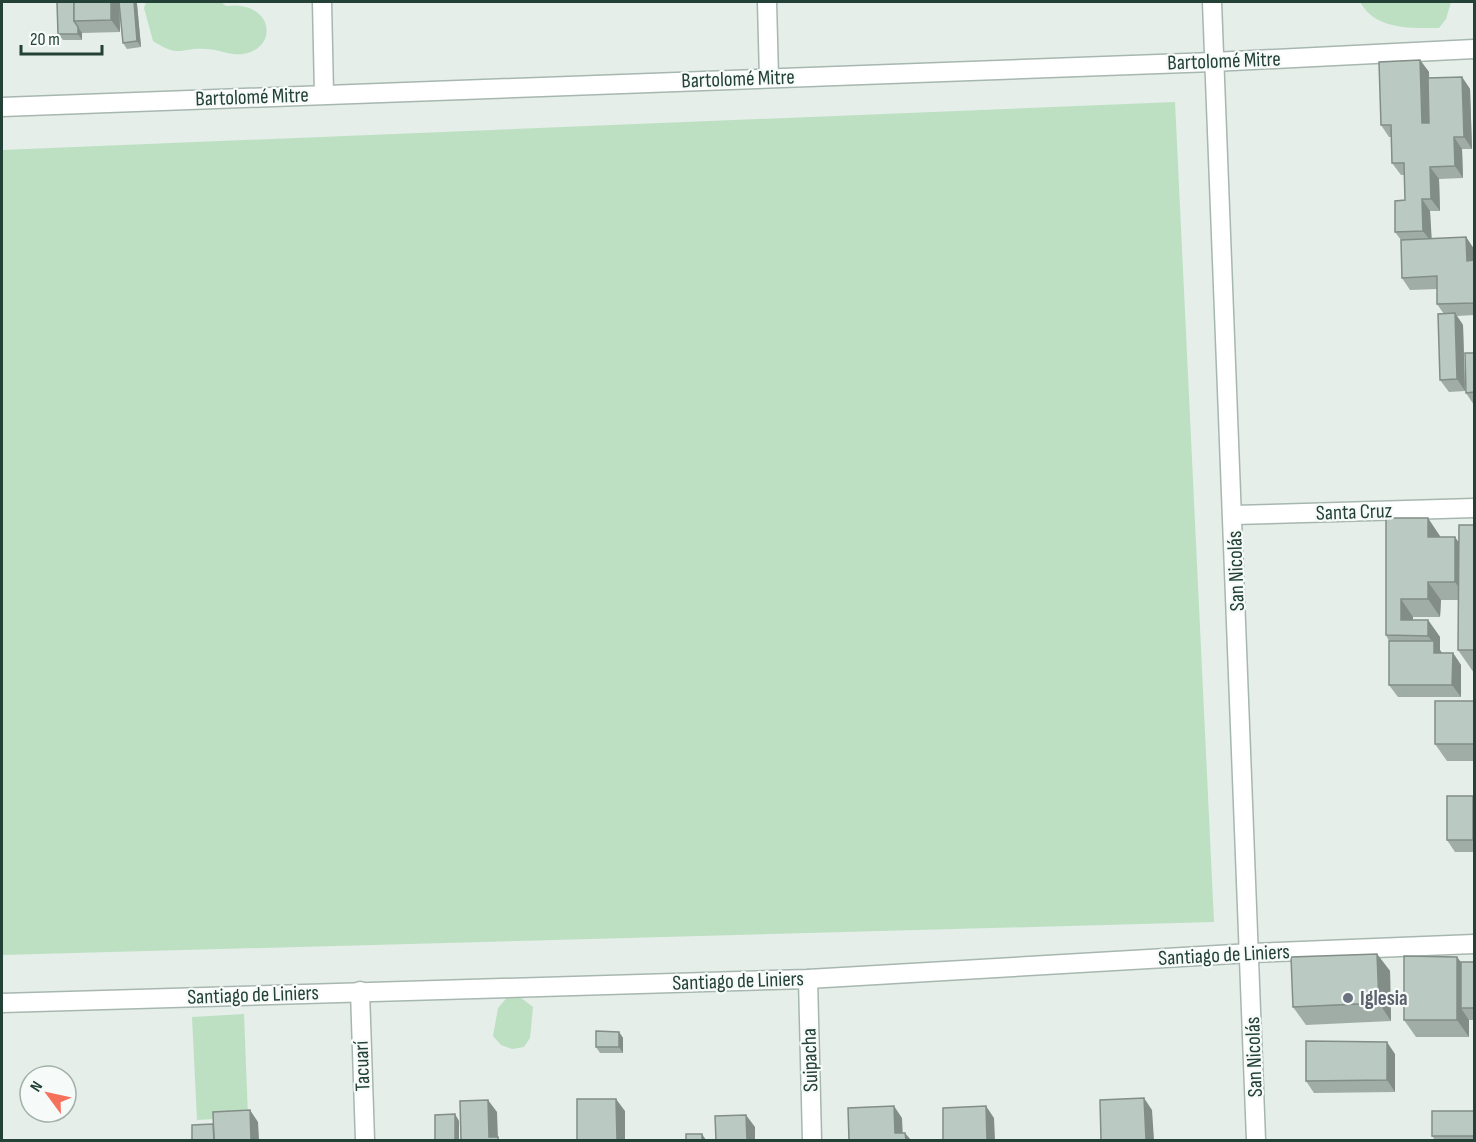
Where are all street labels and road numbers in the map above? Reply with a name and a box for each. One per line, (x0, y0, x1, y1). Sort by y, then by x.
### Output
street label: Bartolomé Mitre (1167, 47, 1281, 75)
street label: Bartolomé Mitre (681, 65, 795, 93)
street label: Bartolomé Mitre (195, 83, 309, 111)
street label: Santa Cruz (1315, 498, 1393, 526)
street label: San Nicolás (1222, 530, 1250, 612)
street label: Santiago de Liniers (1158, 939, 1290, 971)
street label: Santiago de Liniers (672, 966, 804, 996)
street label: Santiago de Liniers (187, 980, 319, 1010)
street label: San Nicolás (1240, 1016, 1268, 1098)
street label: Suipacha (796, 1028, 824, 1092)
street label: Tacuarí (349, 1040, 375, 1092)

